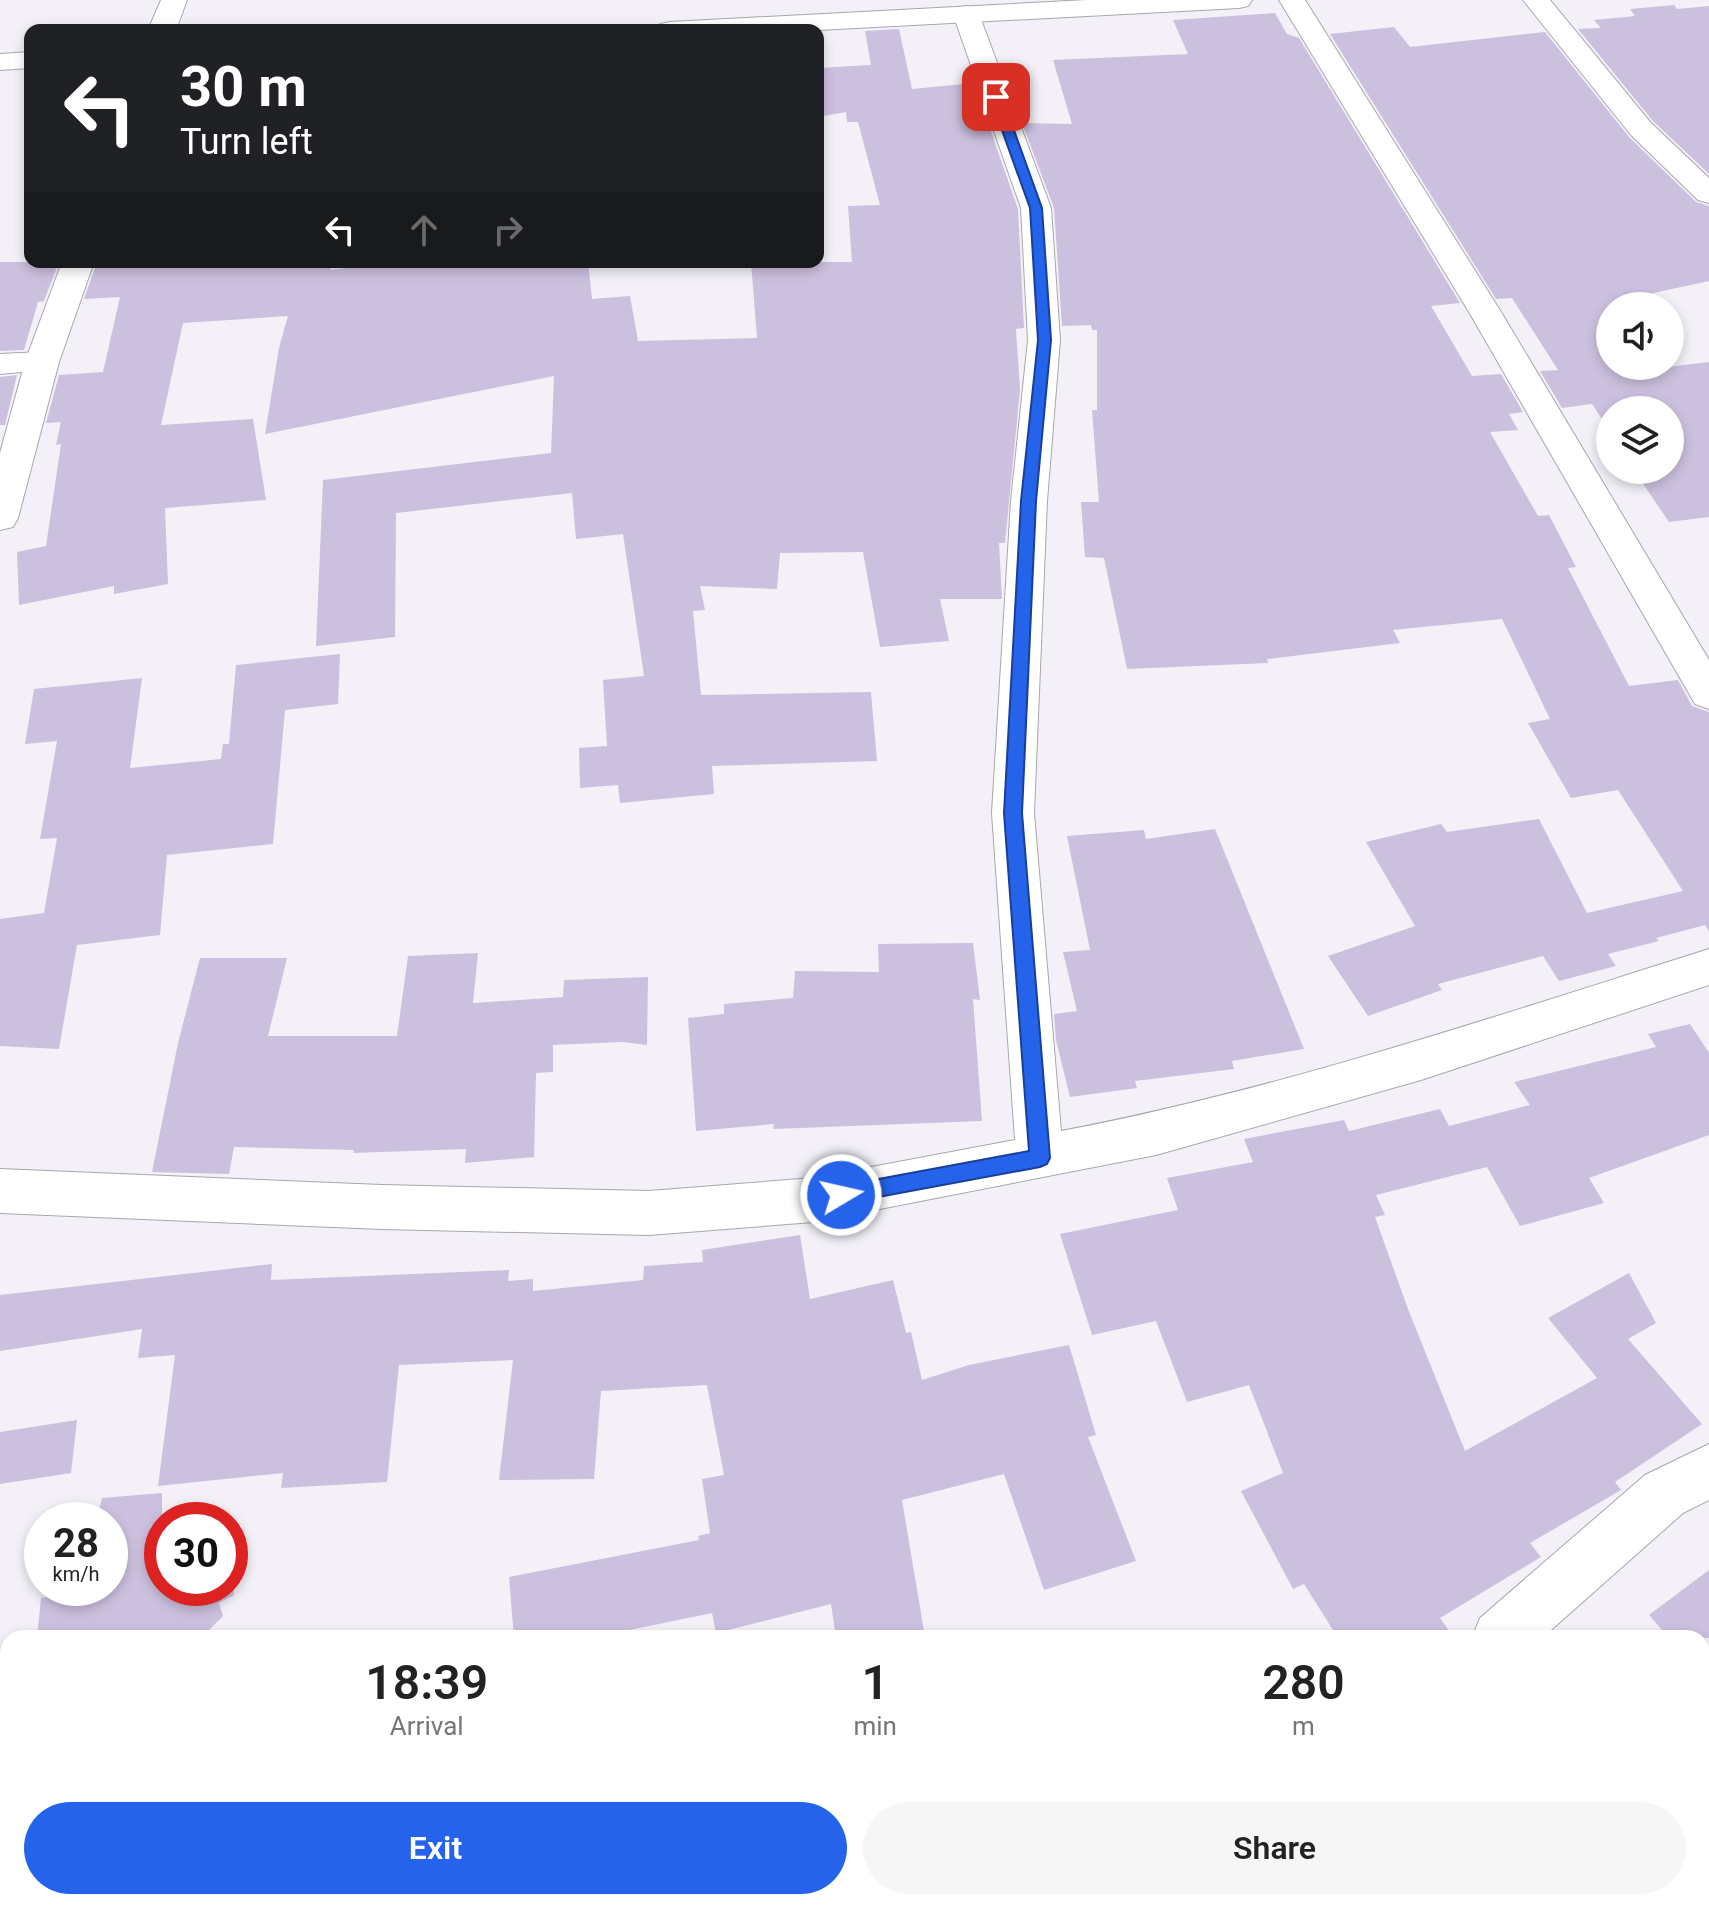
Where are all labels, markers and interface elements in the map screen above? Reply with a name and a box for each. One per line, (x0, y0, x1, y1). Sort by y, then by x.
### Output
text: 30 m (180, 54, 307, 120)
icon: left (48, 56, 152, 160)
pin (962, 63, 1030, 131)
icon: arrive (974, 75, 1018, 119)
text: Turn left (180, 121, 313, 163)
icon: left (318, 208, 362, 252)
icon: ahead (402, 208, 446, 252)
icon: right (486, 208, 530, 252)
map controls (1596, 292, 1684, 484)
button: sound (1596, 292, 1684, 380)
button: layers (1596, 396, 1684, 484)
position arrow (799, 1153, 883, 1237)
speed limit sign: 30 (144, 1502, 248, 1606)
text: 28 (53, 1520, 99, 1567)
text: km/h (53, 1562, 99, 1586)
text: 18:39 (365, 1654, 488, 1711)
text: 1 (862, 1654, 889, 1711)
text: 280 (1262, 1654, 1345, 1711)
text: Arrival (390, 1711, 464, 1741)
text: min (853, 1711, 897, 1741)
text: m (1292, 1711, 1315, 1741)
button: Exit (24, 1802, 847, 1894)
button: Share (863, 1802, 1686, 1894)

